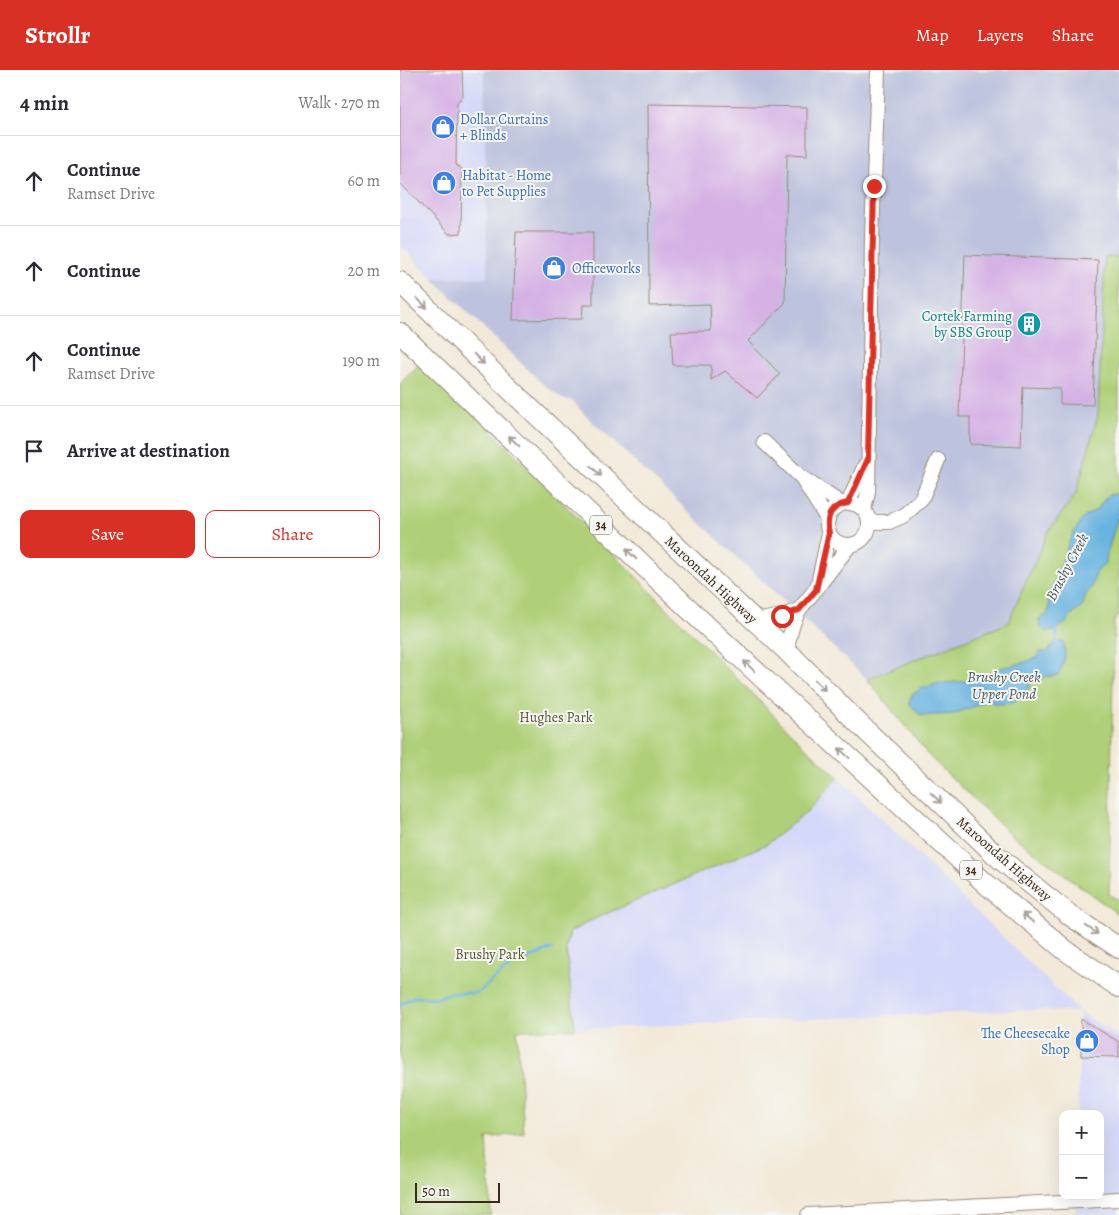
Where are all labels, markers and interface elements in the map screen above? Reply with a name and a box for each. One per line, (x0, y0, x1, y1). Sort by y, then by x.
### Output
text: Strollr (25, 19, 90, 51)
text: Map (916, 23, 949, 47)
text: Layers (977, 23, 1024, 47)
text: Share (1052, 23, 1094, 47)
text: 4 min (20, 89, 69, 117)
text: Walk · 270 m (298, 92, 380, 114)
place label: Dollar Curtains + Blinds (460, 110, 548, 145)
shop icon: Dollar Curtains + Blinds (430, 114, 456, 140)
text: Continue (67, 157, 141, 183)
place label: Habitat - Home to Pet Supplies (462, 166, 551, 201)
icon: ahead (20, 167, 48, 195)
text: 60 m (348, 170, 380, 192)
shop icon: Habitat - Home to Pet Supplies (431, 170, 457, 196)
route end (863, 175, 886, 198)
text: Ramset Drive (67, 183, 155, 205)
shop icon: Officeworks (541, 255, 567, 281)
icon: ahead (20, 257, 48, 285)
text: Continue (67, 258, 141, 284)
place label: Officeworks (572, 259, 641, 278)
text: 20 m (347, 260, 380, 282)
one-way arrow (416, 297, 428, 309)
place label: Cortek Farming by SBS Group (922, 307, 1012, 342)
building icon: Cortek Farming by SBS Group (1016, 311, 1042, 337)
text: Continue (67, 337, 141, 363)
icon: ahead (20, 347, 48, 375)
text: 190 m (342, 350, 380, 372)
one-way arrow (472, 352, 484, 364)
text: Ramset Drive (67, 363, 155, 385)
one-way arrow (507, 435, 520, 447)
icon: arrive (20, 437, 48, 465)
text: Arrive at destination (67, 438, 230, 464)
one-way arrow (590, 465, 602, 477)
button: Save (20, 510, 195, 558)
button: Share (205, 510, 380, 558)
road number: 34 (590, 516, 612, 534)
water label: Brushy Creek (1041, 530, 1093, 604)
street label: Maroondah Highway (661, 532, 762, 628)
one-way arrow (625, 548, 637, 560)
route start (771, 605, 794, 628)
one-way arrow (742, 660, 755, 672)
water label: Brushy Creek Upper Pond (967, 667, 1041, 704)
one-way arrow (814, 678, 826, 691)
park label: Hughes Park (519, 708, 593, 727)
one-way arrow (838, 747, 851, 759)
one-way arrow (930, 792, 943, 804)
street label: Maroondah Highway (952, 812, 1056, 906)
road number: 34 (960, 860, 982, 880)
one-way arrow (1022, 913, 1035, 924)
one-way arrow (1085, 924, 1099, 935)
park label: Brushy Park (455, 945, 525, 964)
place label: The Cheesecake Shop (981, 1024, 1070, 1059)
shop icon: The Cheesecake Shop (1074, 1028, 1100, 1054)
map controls (1059, 1110, 1104, 1200)
button: + (1059, 1110, 1104, 1155)
button: − (1059, 1155, 1104, 1200)
scale bar (415, 1180, 500, 1203)
text: 50 m (422, 1182, 450, 1201)

